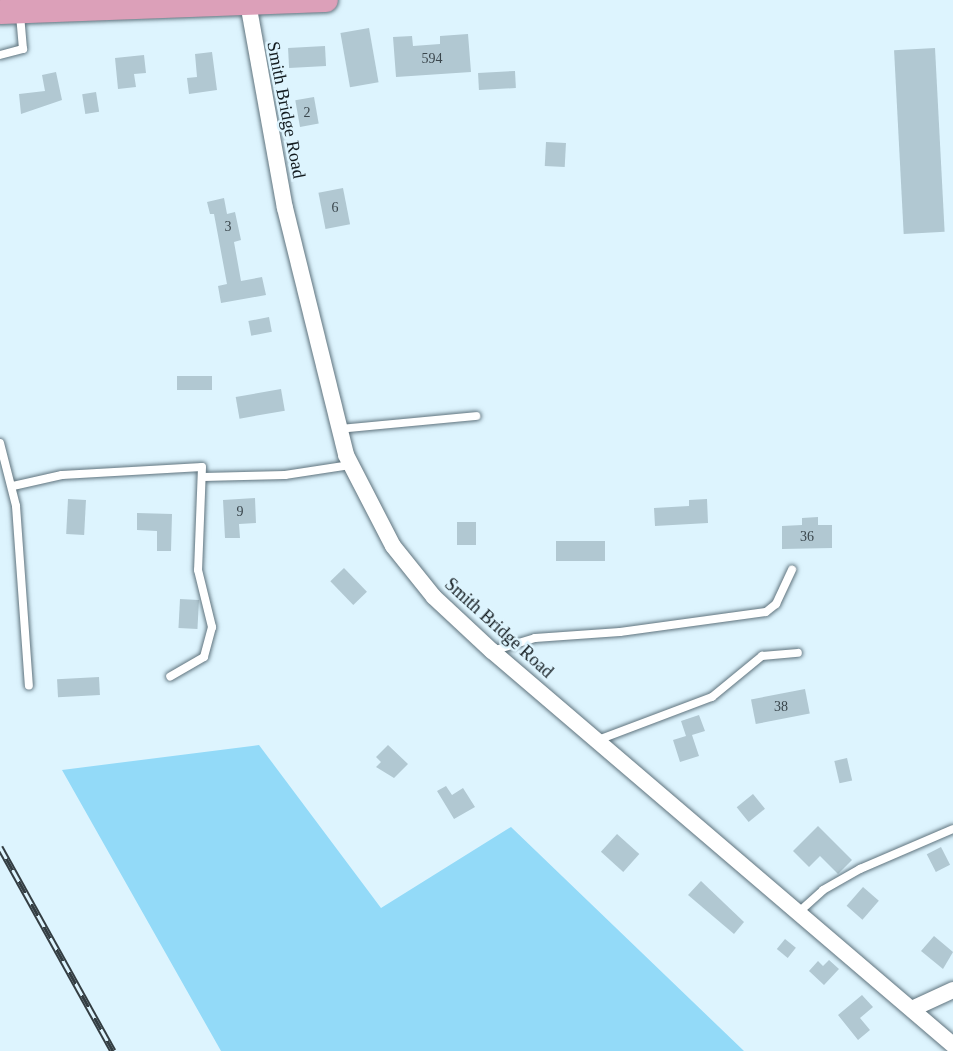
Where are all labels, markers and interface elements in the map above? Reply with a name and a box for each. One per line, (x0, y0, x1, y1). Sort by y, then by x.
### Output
street label: Smith Bridge Road (262, 40, 310, 180)
house number: 594 (422, 51, 442, 67)
house number: 2 (304, 105, 310, 121)
house number: 6 (332, 200, 338, 216)
house number: 3 (224, 219, 232, 235)
house number: 9 (236, 504, 244, 520)
house number: 36 (800, 529, 814, 545)
street label: Smith Bridge Road (440, 573, 558, 683)
house number: 38 (774, 699, 788, 715)

